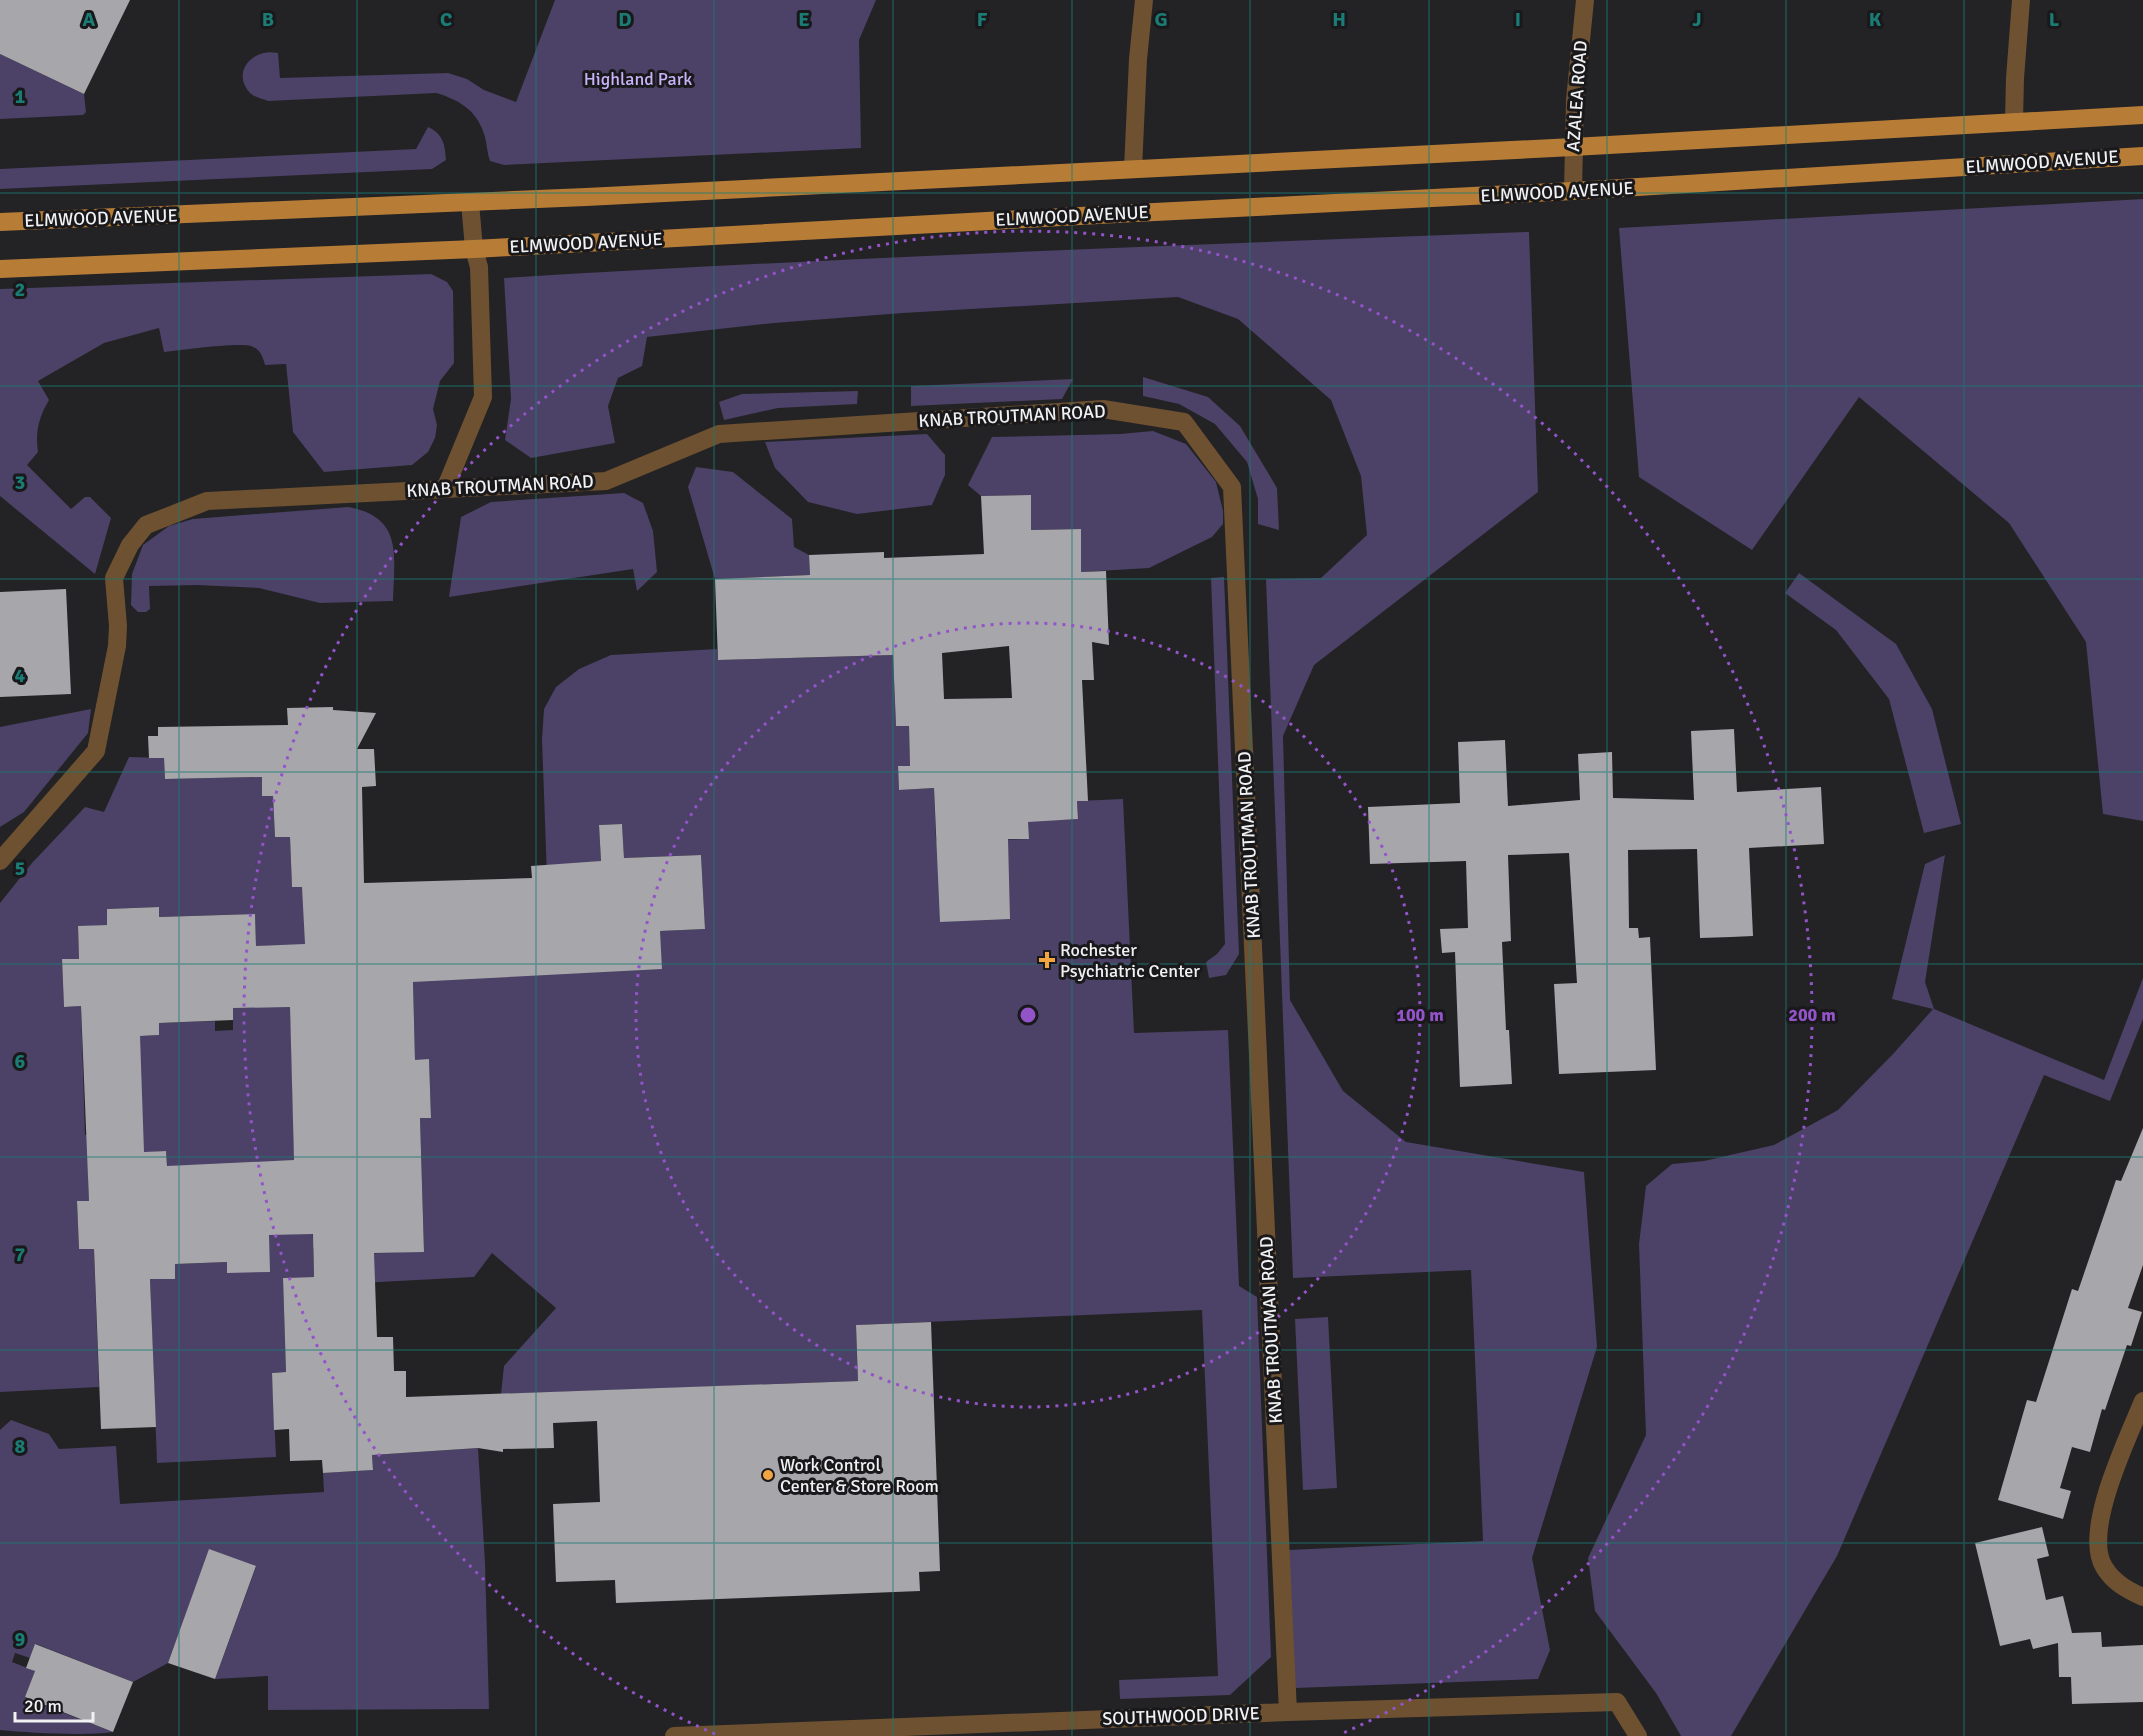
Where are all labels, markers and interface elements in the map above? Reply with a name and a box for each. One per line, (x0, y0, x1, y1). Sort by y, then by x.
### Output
text: A (83, 7, 96, 32)
text: B (262, 7, 274, 32)
text: C (440, 7, 452, 32)
text: D (618, 7, 632, 32)
text: E (798, 7, 810, 32)
text: F (977, 7, 988, 32)
text: G (1154, 7, 1168, 32)
text: H (1332, 7, 1346, 32)
text: I (1515, 7, 1521, 32)
text: J (1692, 7, 1702, 32)
text: K (1869, 7, 1882, 32)
text: L (2049, 7, 2060, 32)
street label: AZALEA ROAD (1562, 40, 1592, 152)
park label: Highland Park (584, 68, 692, 90)
text: 1 (15, 84, 26, 109)
street label: ELMWOOD AVENUE (1965, 146, 2119, 178)
street label: ELMWOOD AVENUE (1480, 177, 1634, 207)
street label: ELMWOOD AVENUE (995, 201, 1149, 231)
street label: ELMWOOD AVENUE (24, 204, 178, 232)
street label: ELMWOOD AVENUE (509, 228, 663, 258)
text: 2 (15, 277, 25, 302)
street label: KNAB TROUTMAN ROAD (918, 400, 1106, 432)
text: 3 (15, 470, 25, 495)
street label: KNAB TROUTMAN ROAD (406, 470, 594, 502)
text: 4 (15, 663, 26, 688)
street label: KNAB TROUTMAN ROAD (1233, 751, 1265, 939)
text: 5 (15, 856, 25, 881)
place label: Rochester Psychiatric Center (1060, 939, 1200, 982)
marker: Rochester Psychiatric Center (1038, 951, 1056, 969)
text: 100 m (1396, 1004, 1444, 1026)
text: 200 m (1788, 1004, 1836, 1026)
centre of rings (1018, 1005, 1038, 1025)
text: 6 (15, 1049, 26, 1074)
street label: KNAB TROUTMAN ROAD (1255, 1236, 1287, 1424)
text: 7 (15, 1242, 26, 1267)
text: 8 (15, 1434, 26, 1459)
place label: Work Control Center & Store Room (780, 1454, 939, 1497)
marker: Work Control Center & Store Room (761, 1468, 775, 1482)
text: 9 (15, 1627, 26, 1652)
scale bar (15, 1685, 93, 1723)
text: 20 m (24, 1695, 62, 1717)
street label: SOUTHWOOD DRIVE (1102, 1702, 1260, 1730)

